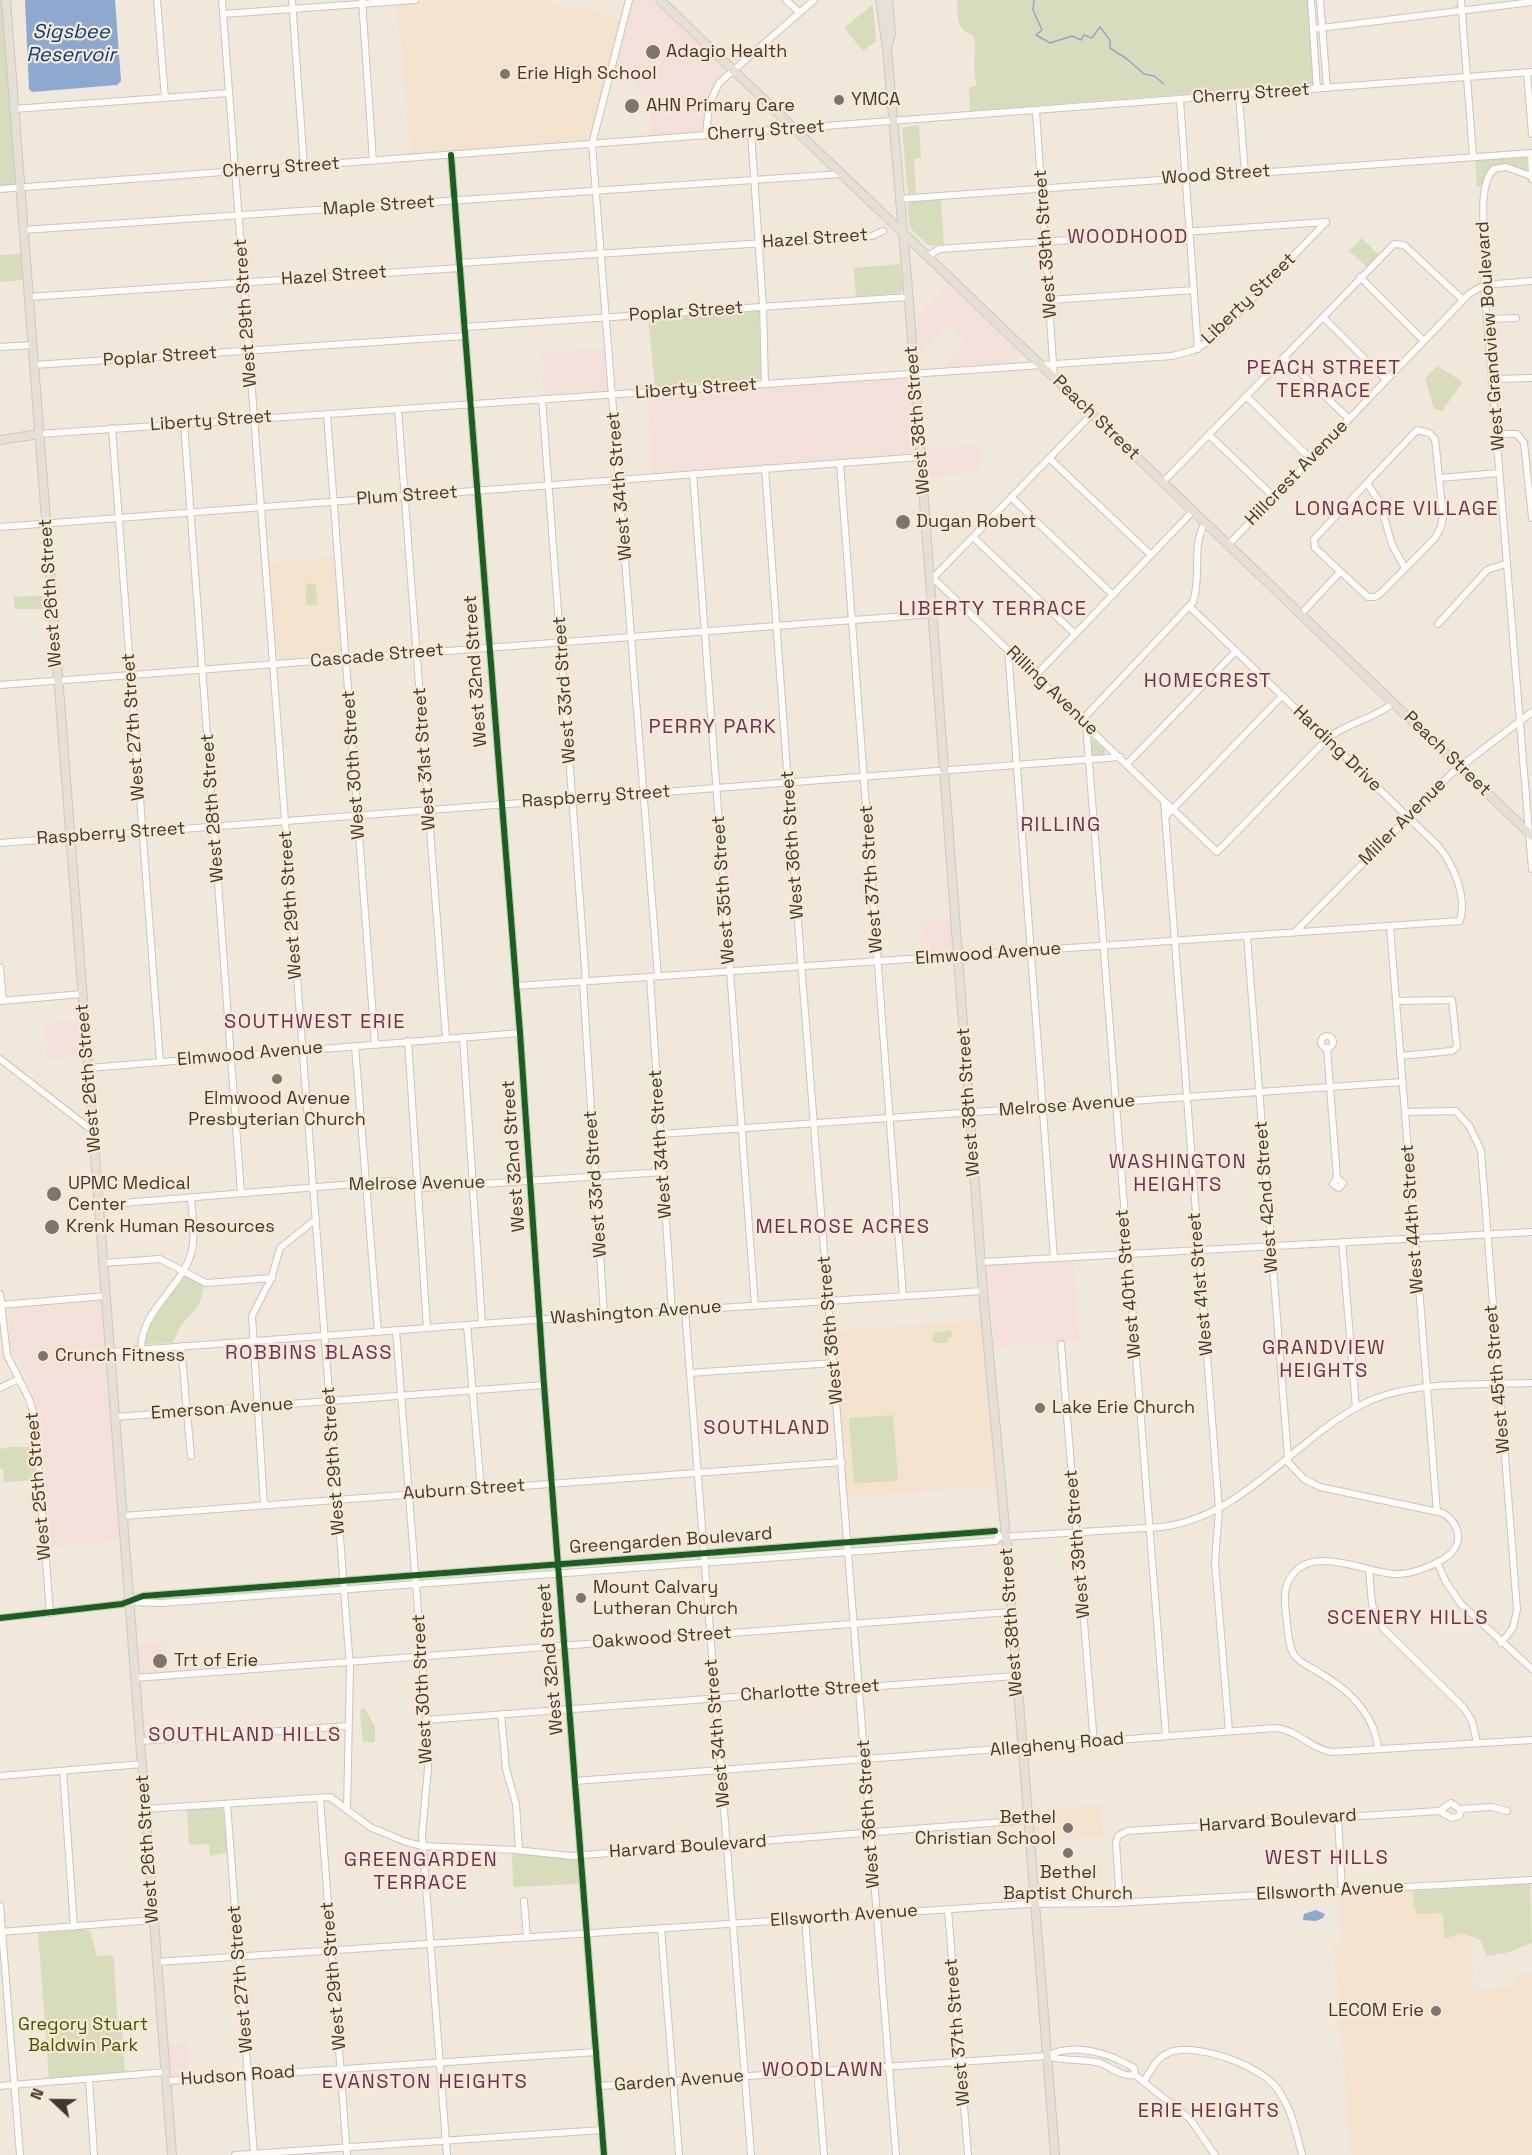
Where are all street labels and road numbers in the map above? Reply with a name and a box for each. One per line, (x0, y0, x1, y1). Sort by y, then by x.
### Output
street label: Cherry Street (1192, 79, 1310, 109)
street label: Cherry Street (707, 116, 825, 146)
street label: Cherry Street (222, 153, 340, 183)
street label: Wood Street (1161, 160, 1271, 190)
street label: West 39th Street (1030, 169, 1062, 319)
street label: Maple Street (322, 191, 436, 221)
street label: West Grandview Boulevard (1472, 221, 1510, 451)
street label: Hazel Street (761, 225, 869, 253)
street label: West 29th Street (230, 238, 262, 388)
street label: Liberty Street (1198, 249, 1300, 349)
street label: Hazel Street (280, 262, 388, 290)
street label: Poplar Street (628, 297, 744, 327)
street label: Poplar Street (102, 342, 218, 372)
street label: West 38th Street (901, 345, 935, 495)
street label: Peach Street (1048, 371, 1144, 465)
street label: Liberty Street (634, 374, 758, 404)
street label: Liberty Street (149, 406, 273, 436)
street label: West 34th Street (603, 411, 637, 561)
street label: Hillcrest Avenue (1241, 416, 1353, 530)
street label: Plum Street (356, 482, 458, 510)
street label: West 26th Street (35, 518, 67, 668)
street label: West 32nd Street (460, 594, 492, 748)
street label: West 33rd Street (549, 616, 581, 764)
street label: Cascade Street (309, 639, 445, 673)
street label: Rilling Avenue (1001, 642, 1103, 740)
street label: West 27th Street (118, 652, 150, 802)
street label: West 31st Street (409, 687, 441, 831)
street label: West 30th Street (338, 690, 370, 840)
street label: Harding Drive (1288, 701, 1386, 797)
street label: Peach Street (1399, 707, 1495, 801)
street label: West 28th Street (197, 733, 229, 883)
street label: West 36th Street (777, 770, 809, 920)
street label: Miller Avenue (1355, 774, 1451, 870)
street label: Raspberry Street (521, 781, 671, 813)
street label: West 37th Street (856, 804, 888, 954)
street label: West 35th Street (708, 815, 740, 965)
street label: Raspberry Street (36, 818, 186, 850)
street label: West 29th Street (275, 830, 307, 980)
street label: Elmwood Avenue (914, 938, 1062, 970)
street label: West 26th Street (72, 1003, 106, 1153)
street label: West 38th Street (953, 1027, 985, 1177)
street label: Elmwood Avenue (176, 1037, 324, 1071)
street label: West 34th Street (645, 1069, 677, 1219)
street label: West 32nd Street (498, 1079, 530, 1233)
street label: Melrose Avenue (998, 1090, 1136, 1122)
street label: West 33rd Street (580, 1110, 612, 1258)
street label: West 42nd Street (1251, 1120, 1283, 1274)
street label: West 44th Street (1397, 1144, 1429, 1294)
street label: Melrose Avenue (349, 1172, 485, 1196)
street label: West 40th Street (1112, 1208, 1146, 1360)
street label: West 41st Street (1184, 1211, 1218, 1357)
street label: West 36th Street (814, 1255, 848, 1405)
street label: Washington Avenue (550, 1296, 722, 1330)
street label: West 45th Street (1481, 1304, 1515, 1454)
street label: West 29th Street (318, 1386, 350, 1536)
street label: Emerson Avenue (150, 1393, 294, 1425)
street label: West 25th Street (22, 1411, 56, 1561)
street label: West 39th Street (1061, 1469, 1095, 1619)
street label: Auburn Street (402, 1475, 526, 1505)
street label: Greengarden Boulevard (569, 1523, 773, 1559)
street label: West 38th Street (996, 1547, 1028, 1697)
street label: West 32nd Street (534, 1582, 568, 1736)
street label: West 30th Street (408, 1614, 438, 1764)
street label: Oakwood Street (592, 1622, 732, 1654)
street label: West 34th Street (701, 1658, 735, 1808)
street label: Charlotte Street (740, 1675, 880, 1707)
street label: Allegheny Road (989, 1728, 1125, 1762)
street label: West 36th Street (853, 1739, 885, 1889)
street label: West 26th Street (132, 1774, 164, 1924)
street label: Harvard Boulevard (1198, 1805, 1358, 1837)
street label: Harvard Boulevard (608, 1831, 768, 1863)
street label: Ellsworth Avenue (1256, 1876, 1404, 1906)
street label: Ellsworth Avenue (769, 1900, 919, 1932)
street label: West 29th Street (317, 1901, 351, 2051)
street label: West 27th Street (224, 1904, 258, 2054)
street label: West 37th Street (941, 1957, 975, 2107)
street label: Hudson Road (180, 2061, 296, 2091)
street label: Garden Avenue (613, 2066, 745, 2096)

